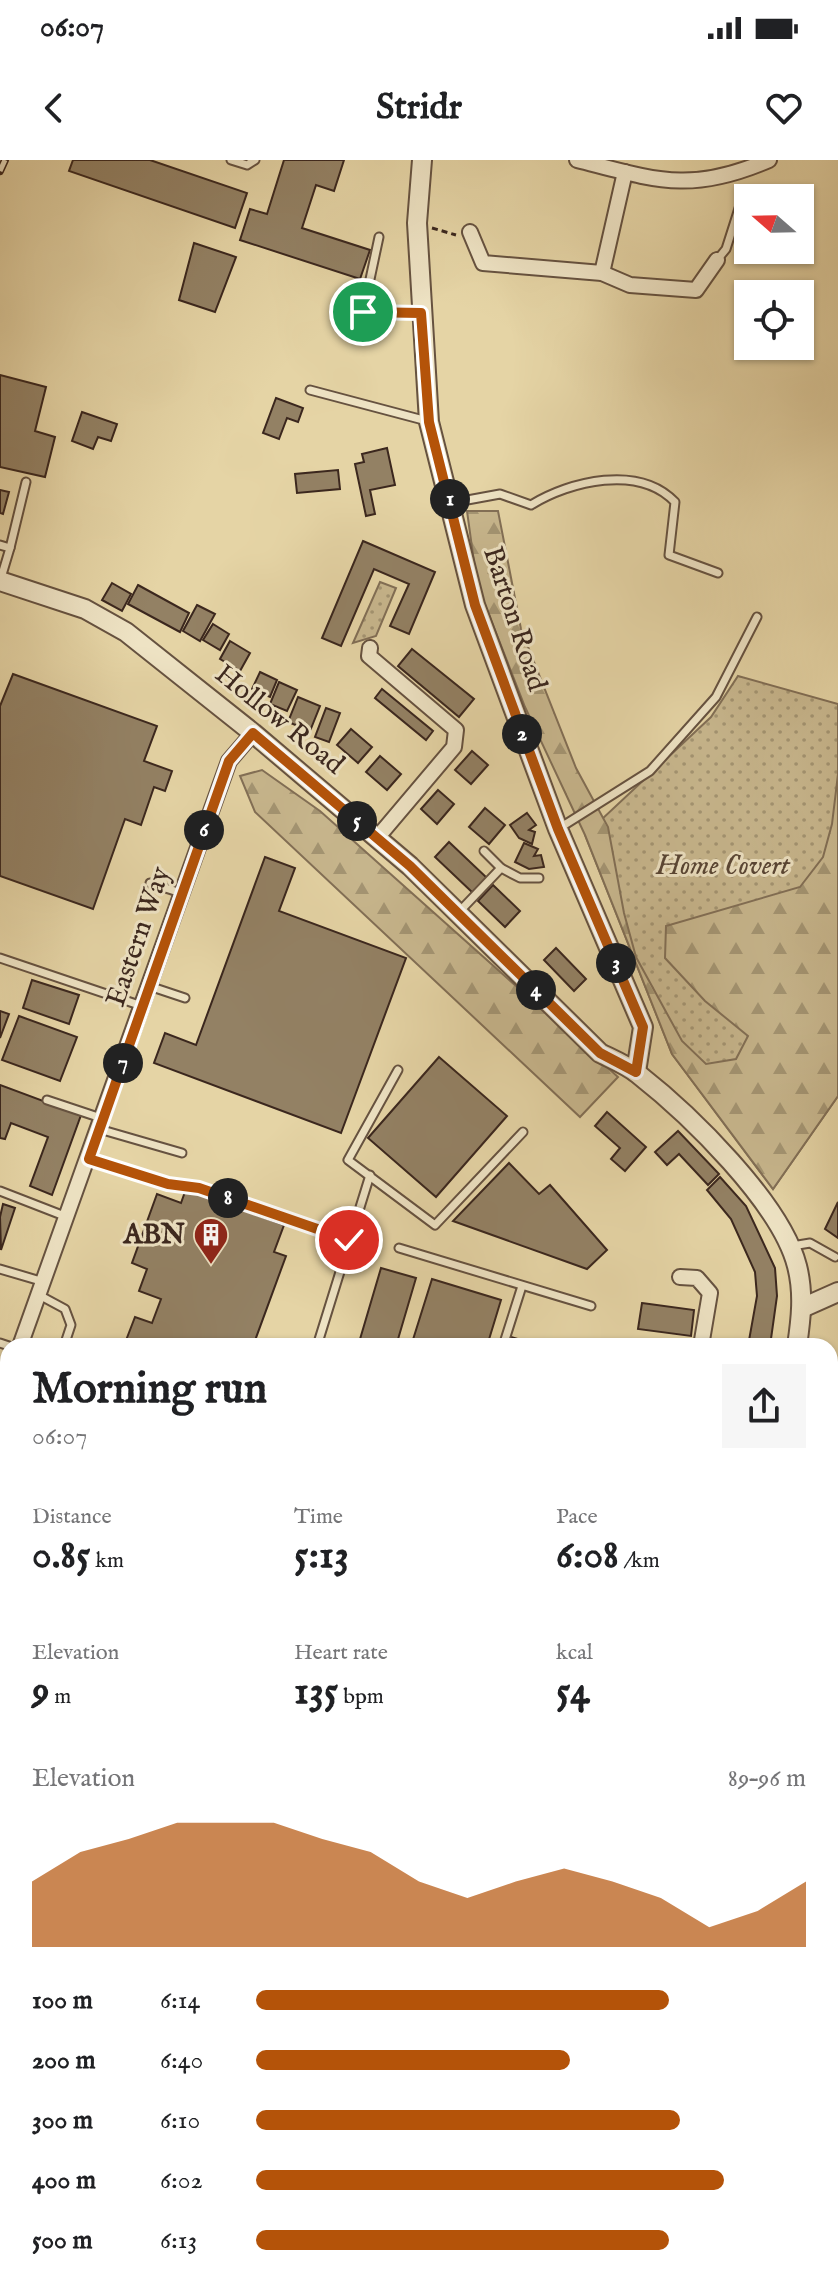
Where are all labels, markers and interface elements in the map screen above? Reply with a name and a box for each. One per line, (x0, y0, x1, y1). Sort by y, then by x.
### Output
text: 06:07 (40, 9, 104, 47)
text: Stridr (376, 85, 462, 131)
icon: back (32, 86, 76, 130)
icon: heart (762, 86, 806, 130)
north arrow (734, 184, 814, 264)
map controls (734, 184, 814, 360)
pin (329, 278, 397, 346)
button: locate (734, 280, 814, 360)
icon: arrive (341, 290, 385, 334)
pin: 1 (430, 479, 470, 519)
text: 1 (446, 485, 454, 513)
street label: Barton Road (474, 542, 554, 696)
street label: Hollow Road (207, 657, 351, 783)
pin: 2 (502, 714, 542, 754)
text: 2 (517, 720, 527, 748)
pin: 5 (337, 801, 377, 841)
text: 5 (353, 807, 361, 835)
pin: 6 (184, 810, 224, 850)
text: 6 (199, 816, 209, 844)
park label: Home Covert (655, 849, 791, 884)
street label: Eastern Way (99, 862, 179, 1012)
pin: 3 (596, 943, 636, 983)
text: 3 (612, 949, 620, 977)
pin: 4 (516, 970, 556, 1010)
text: 4 (531, 976, 541, 1004)
pin: 7 (103, 1043, 143, 1083)
text: 7 (118, 1049, 128, 1077)
pin: 8 (208, 1178, 248, 1218)
text: 8 (224, 1184, 232, 1212)
pin (315, 1206, 383, 1274)
building icon: ABN (192, 1216, 230, 1266)
place label: ABN (123, 1218, 185, 1253)
icon: check (327, 1218, 371, 1262)
text: Morning run (32, 1362, 267, 1418)
button: share (722, 1364, 806, 1448)
text: 06:07 (32, 1420, 88, 1453)
text: Distance (32, 1503, 112, 1531)
text: Time (294, 1503, 343, 1531)
text: Pace (556, 1503, 598, 1531)
text: 0.85 (32, 1531, 90, 1582)
text: 5:13 (294, 1531, 349, 1582)
text: 6:08 (556, 1531, 619, 1582)
text: km (90, 1547, 124, 1575)
text: /km (619, 1547, 660, 1575)
text: Elevation (32, 1639, 119, 1667)
text: Heart rate (294, 1639, 388, 1667)
text: kcal (556, 1639, 593, 1667)
text: 9 (32, 1667, 49, 1718)
text: 135 (294, 1667, 338, 1718)
text: 54 (556, 1667, 590, 1718)
text: m (49, 1683, 71, 1711)
text: bpm (338, 1683, 384, 1711)
text: Elevation (32, 1762, 135, 1795)
text: 89–96 m (728, 1762, 806, 1795)
text: 100 m (32, 1984, 93, 2017)
text: 6:14 (160, 1984, 200, 2017)
text: 200 m (32, 2044, 96, 2077)
text: 6:40 (160, 2044, 203, 2077)
text: 300 m (32, 2104, 93, 2137)
text: 6:10 (160, 2104, 200, 2137)
text: 400 m (32, 2164, 96, 2197)
text: 6:02 (160, 2164, 203, 2197)
text: 500 m (32, 2224, 93, 2257)
text: 6:13 (160, 2224, 197, 2257)

